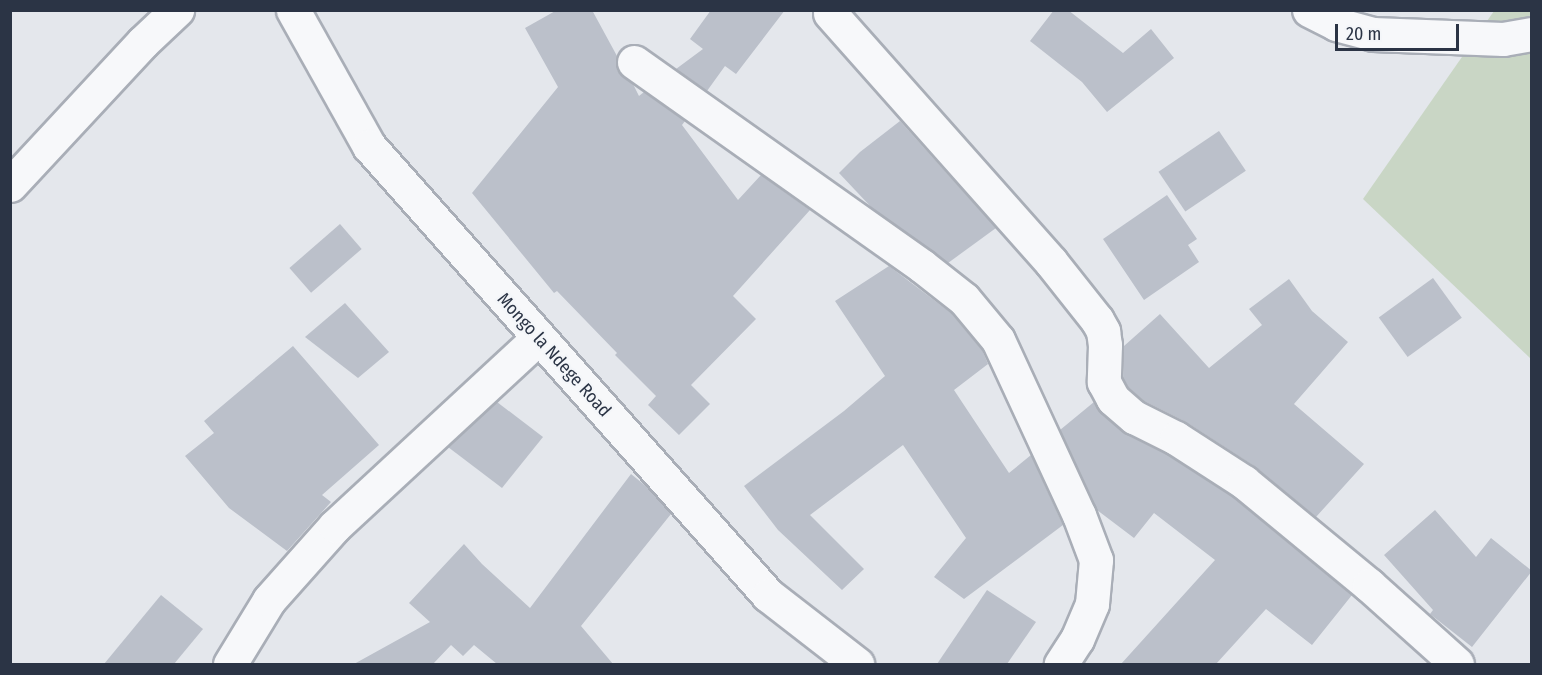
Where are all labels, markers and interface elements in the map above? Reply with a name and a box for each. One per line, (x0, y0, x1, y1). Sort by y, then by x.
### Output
scale bar (1338, 12, 1462, 50)
text: 20 m (1346, 23, 1381, 45)
street label: Mongo la Ndege Road (493, 289, 615, 421)

